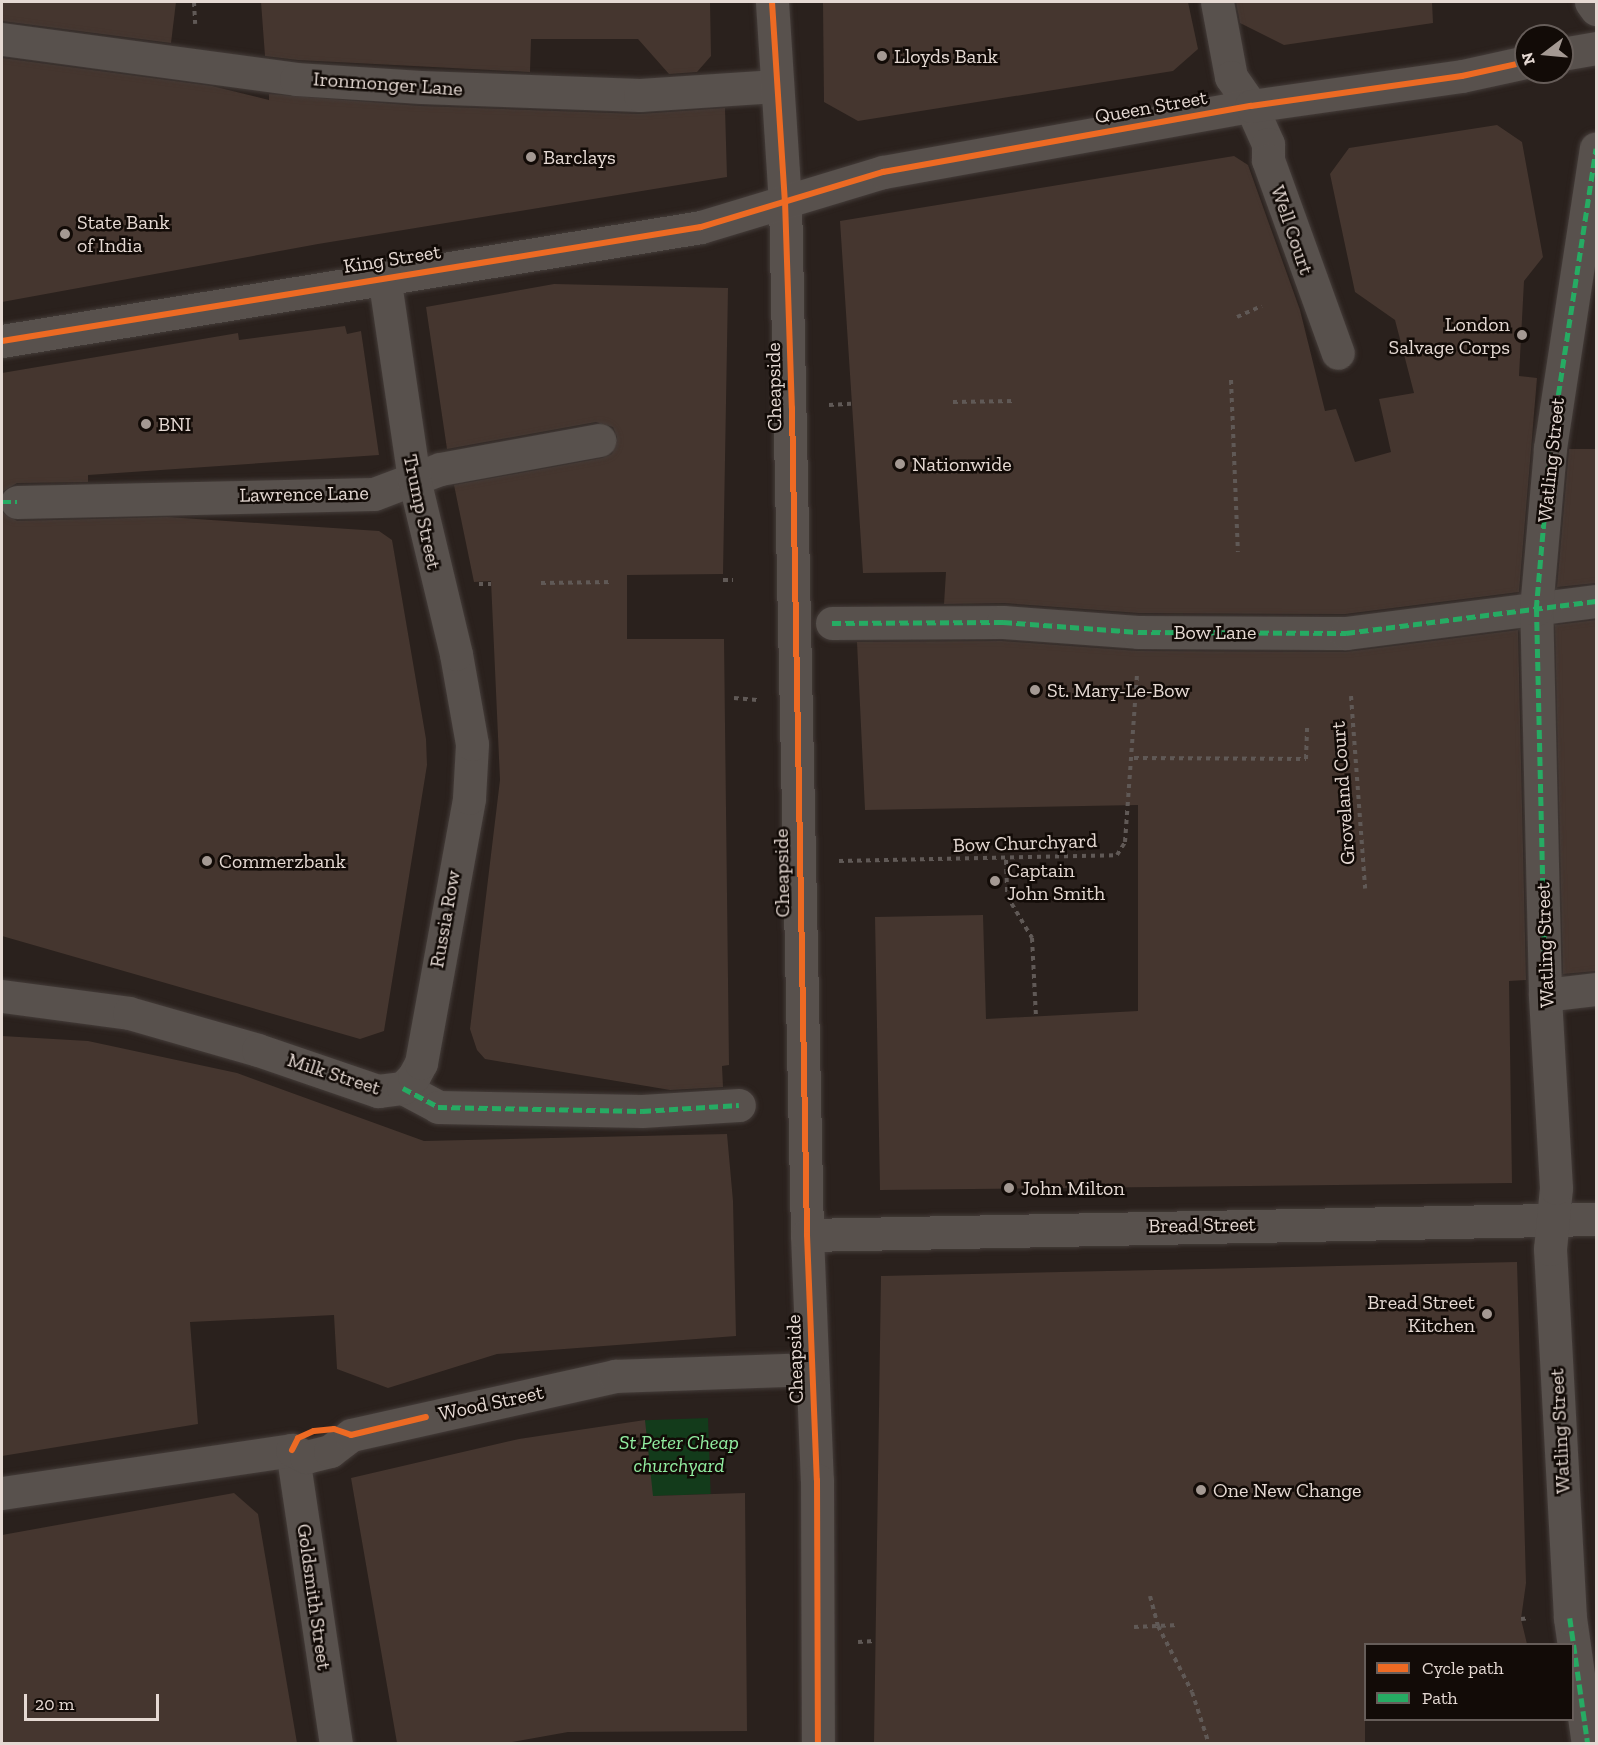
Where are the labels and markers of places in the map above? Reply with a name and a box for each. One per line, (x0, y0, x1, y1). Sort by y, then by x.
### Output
place label: Lloyds Bank (894, 44, 998, 68)
marker: Lloyds Bank (875, 49, 889, 63)
place label: Barclays (543, 145, 616, 169)
marker: Barclays (524, 150, 538, 164)
place label: State Bank of India (77, 210, 170, 257)
marker: State Bank of India (58, 227, 72, 241)
place label: London Salvage Corps (1389, 312, 1510, 359)
marker: London Salvage Corps (1515, 328, 1529, 342)
place label: BNI (158, 412, 191, 436)
marker: BNI (139, 417, 153, 431)
place label: Nationwide (912, 452, 1012, 476)
marker: Nationwide (893, 457, 907, 471)
place label: St. Mary-Le-Bow (1047, 678, 1190, 702)
marker: St. Mary-Le-Bow (1028, 683, 1042, 697)
place label: Commerzbank (219, 849, 346, 873)
marker: Commerzbank (200, 854, 214, 868)
place label: Captain John Smith (1007, 858, 1105, 905)
marker: Captain John Smith (988, 874, 1002, 888)
place label: John Milton (1021, 1176, 1125, 1200)
marker: John Milton (1002, 1181, 1016, 1195)
place label: Bread Street Kitchen (1367, 1290, 1475, 1337)
marker: Bread Street Kitchen (1480, 1307, 1494, 1321)
place label: One New Change (1213, 1478, 1362, 1502)
marker: One New Change (1194, 1483, 1208, 1497)

